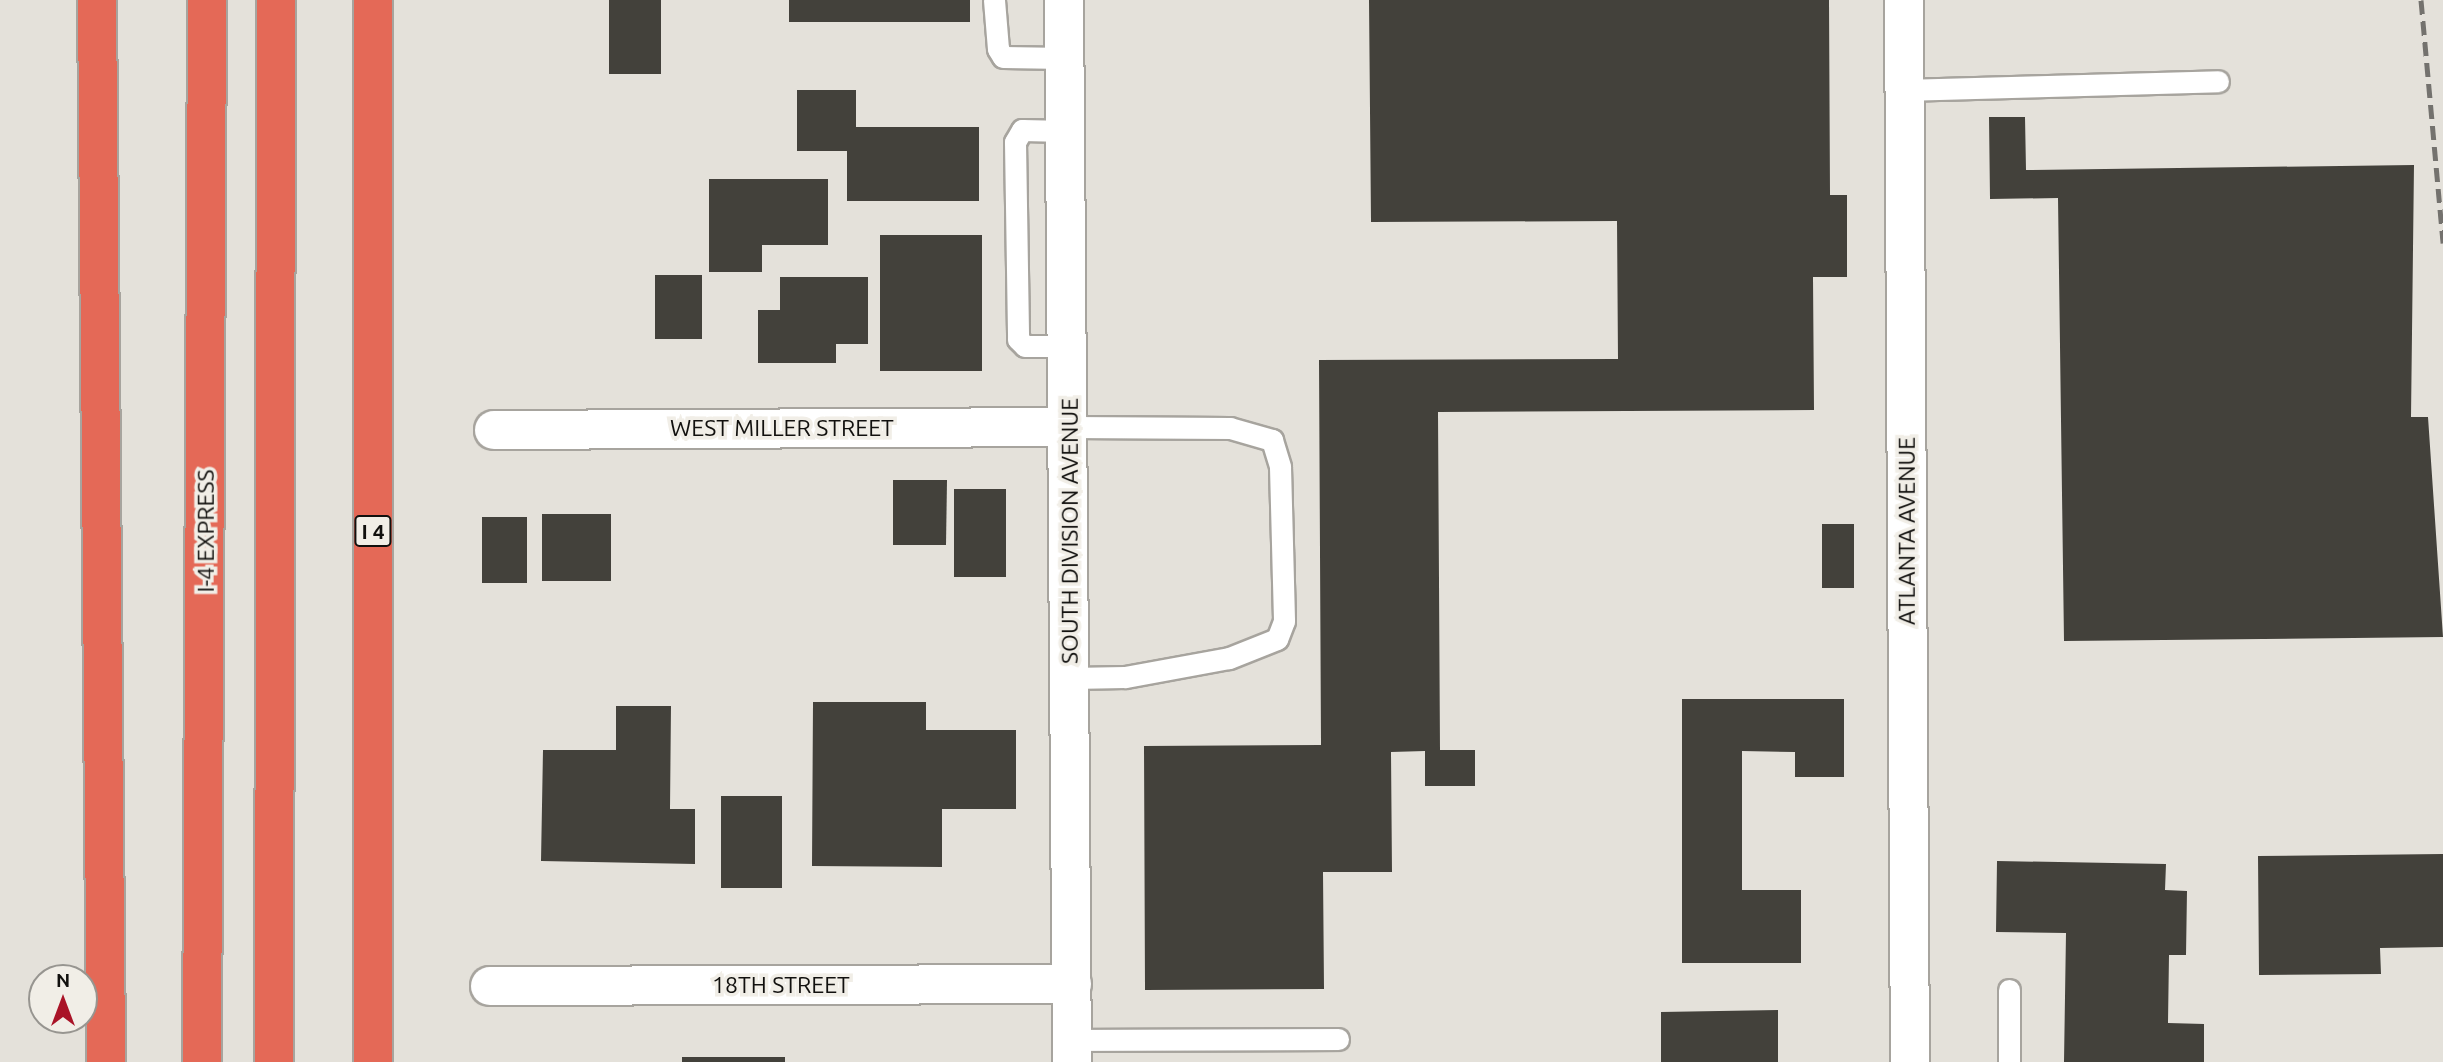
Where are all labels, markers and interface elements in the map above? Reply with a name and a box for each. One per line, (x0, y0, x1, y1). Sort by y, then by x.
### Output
street label: SOUTH DIVISION AVENUE (1056, 398, 1084, 664)
street label: WEST MILLER STREET (670, 414, 894, 442)
street label: ATLANTA AVENUE (1893, 437, 1921, 625)
street label: I-4 EXPRESS (192, 469, 220, 593)
road number: I 4 (354, 514, 392, 548)
north arrow (28, 964, 98, 1034)
text: N (56, 969, 70, 991)
street label: 18TH STREET (712, 971, 850, 999)

